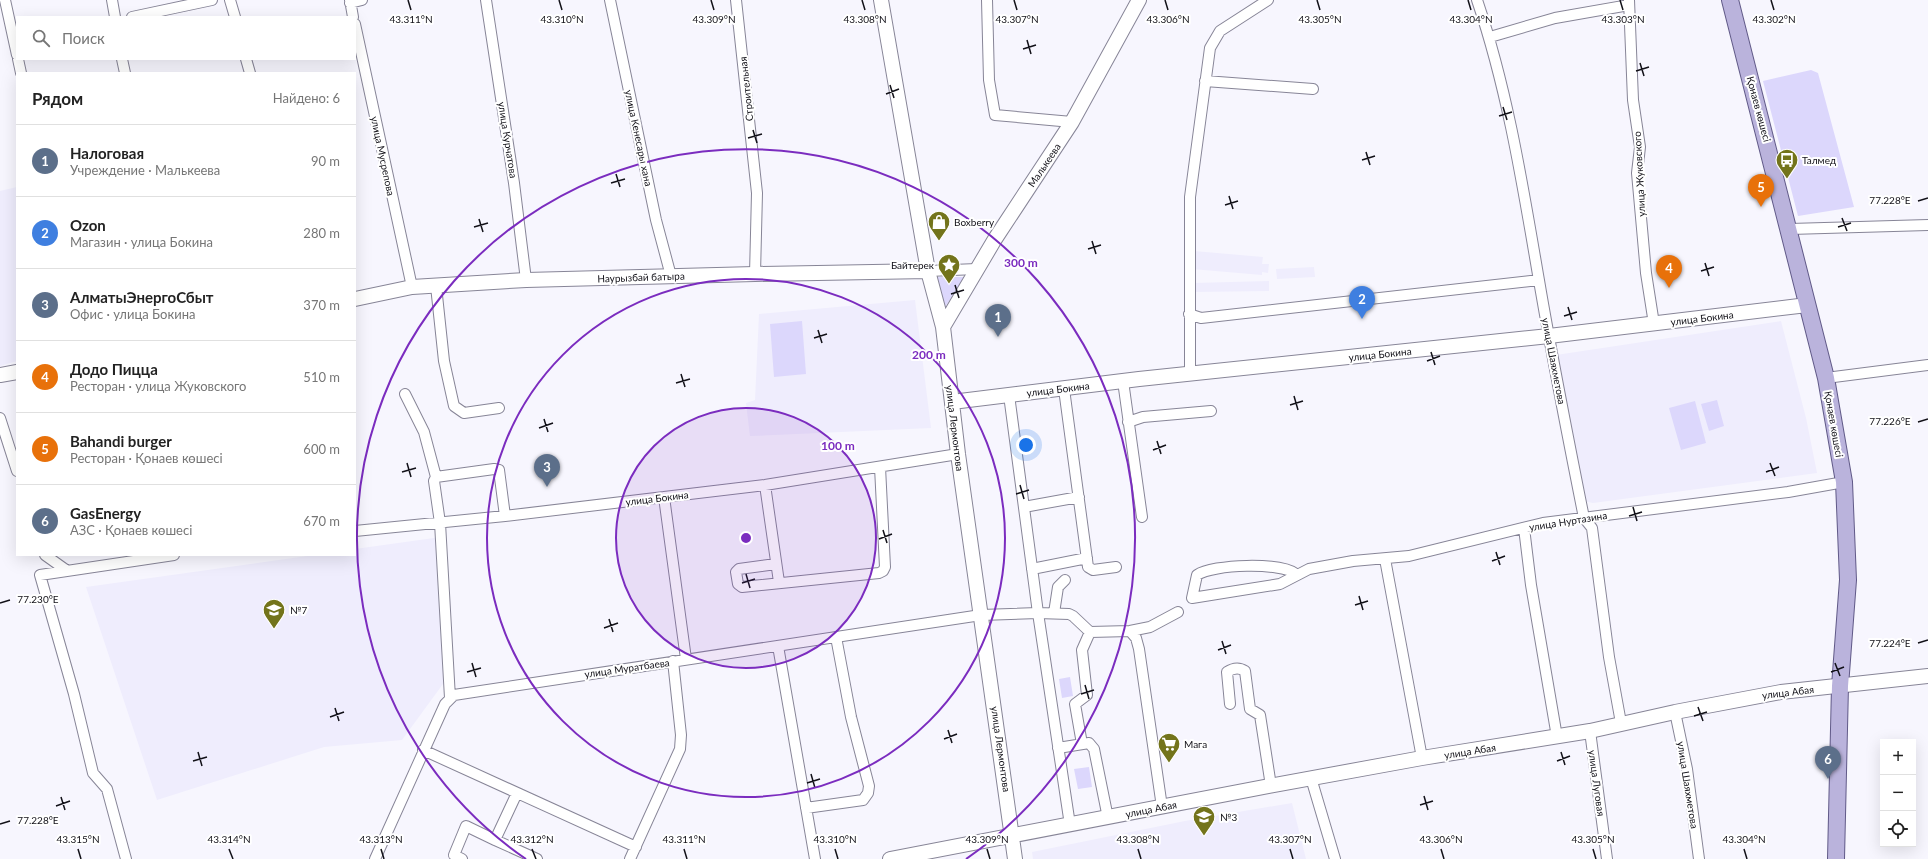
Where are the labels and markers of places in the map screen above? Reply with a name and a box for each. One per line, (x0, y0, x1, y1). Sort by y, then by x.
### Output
bus stop icon: Талмед (1774, 147, 1800, 180)
place label: Талмед (1802, 154, 1836, 166)
pin: 5 (1748, 174, 1774, 207)
shop icon: Boxberry (926, 209, 952, 242)
place label: Boxberry (954, 216, 995, 228)
place icon: Байтерек (936, 252, 962, 285)
pin: 4 (1656, 255, 1682, 288)
place label: Байтерек (891, 259, 935, 271)
pin: 2 (1349, 286, 1375, 319)
pin: 1 (985, 304, 1011, 337)
pin: 3 (534, 454, 560, 487)
centre of rings (739, 531, 753, 545)
school or university icon: №7 (261, 597, 287, 630)
place label: №7 (290, 604, 308, 616)
supermarket icon: Мага (1156, 731, 1182, 764)
place label: Мага (1184, 738, 1207, 750)
pin: 6 (1815, 746, 1841, 779)
school or university icon: №3 (1191, 804, 1217, 837)
place label: №3 (1220, 811, 1238, 823)

